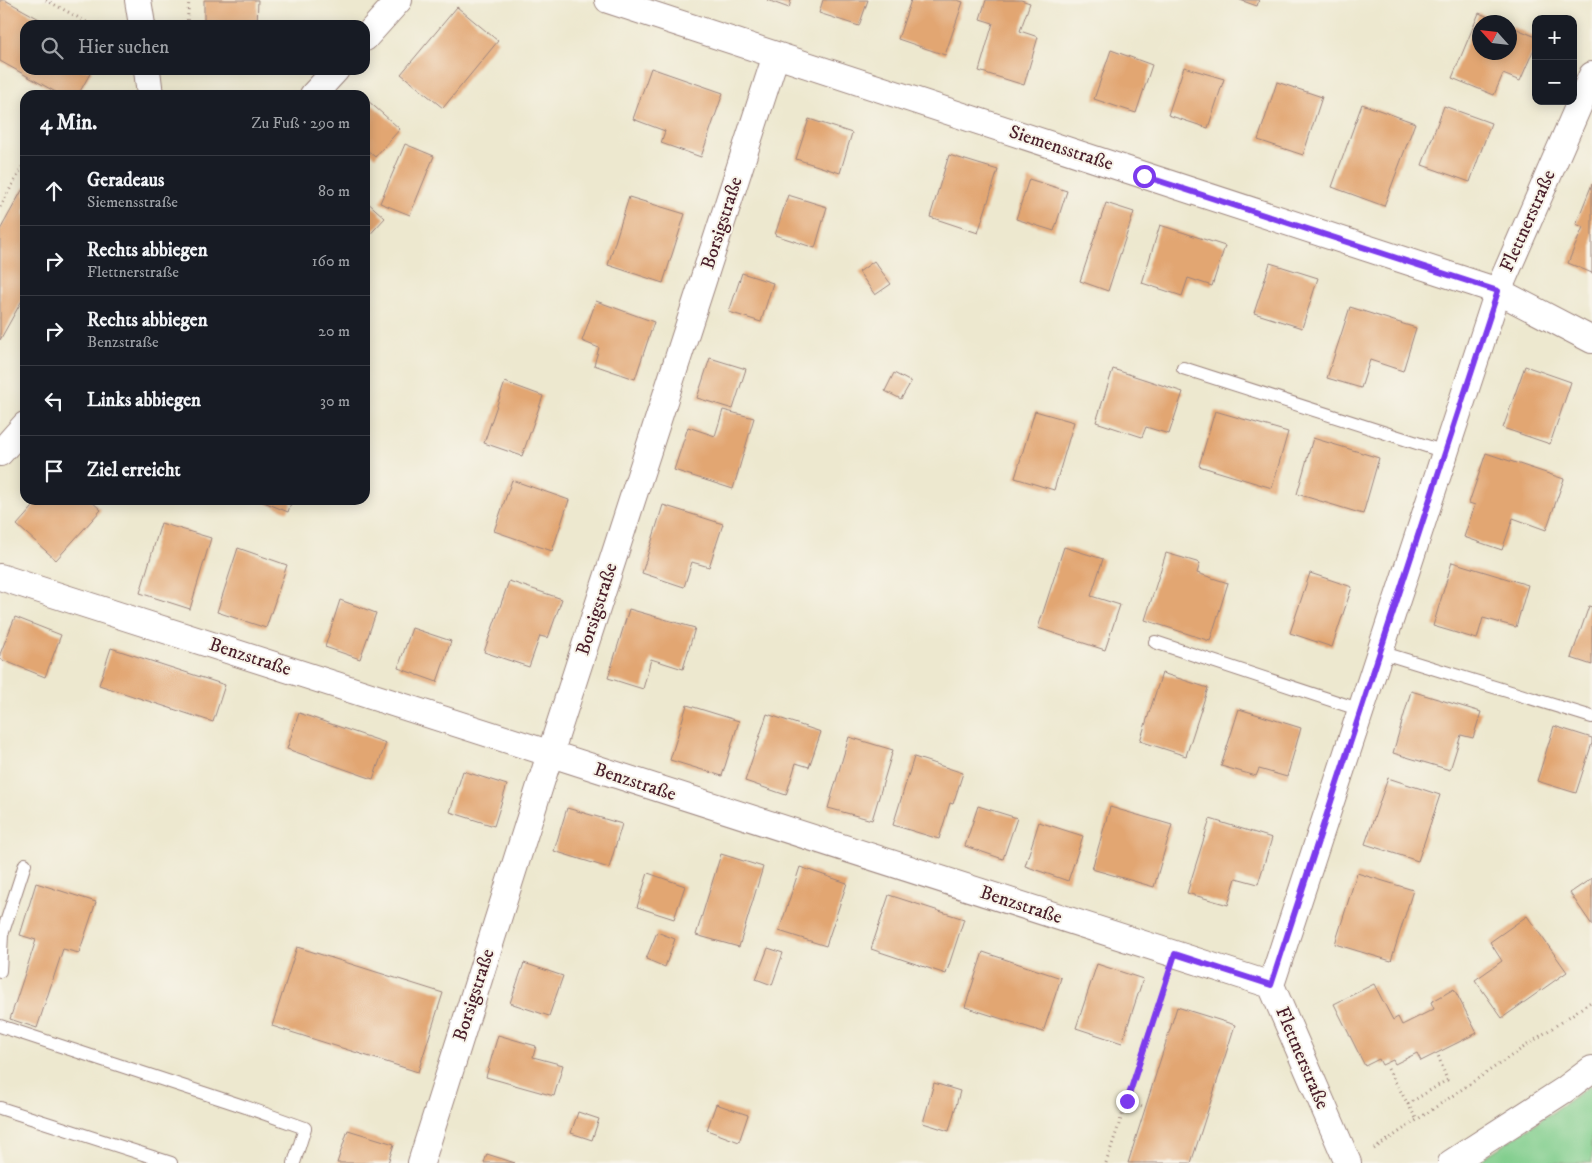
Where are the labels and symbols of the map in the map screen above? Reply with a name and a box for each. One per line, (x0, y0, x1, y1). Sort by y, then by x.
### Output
north arrow (1472, 15, 1517, 60)
street label: Siemensstraße (1006, 120, 1116, 176)
route start (1133, 165, 1156, 188)
street label: Flettnerstraße (1495, 166, 1561, 275)
street label: Borsigstraße (696, 174, 748, 272)
street label: Borsigstraße (571, 560, 623, 658)
street label: Benzstraße (206, 633, 294, 681)
street label: Benzstraße (591, 758, 679, 806)
street label: Benzstraße (977, 881, 1065, 929)
street label: Borsigstraße (448, 946, 500, 1044)
street label: Flettnerstraße (1270, 1003, 1334, 1113)
route end (1116, 1090, 1139, 1113)

